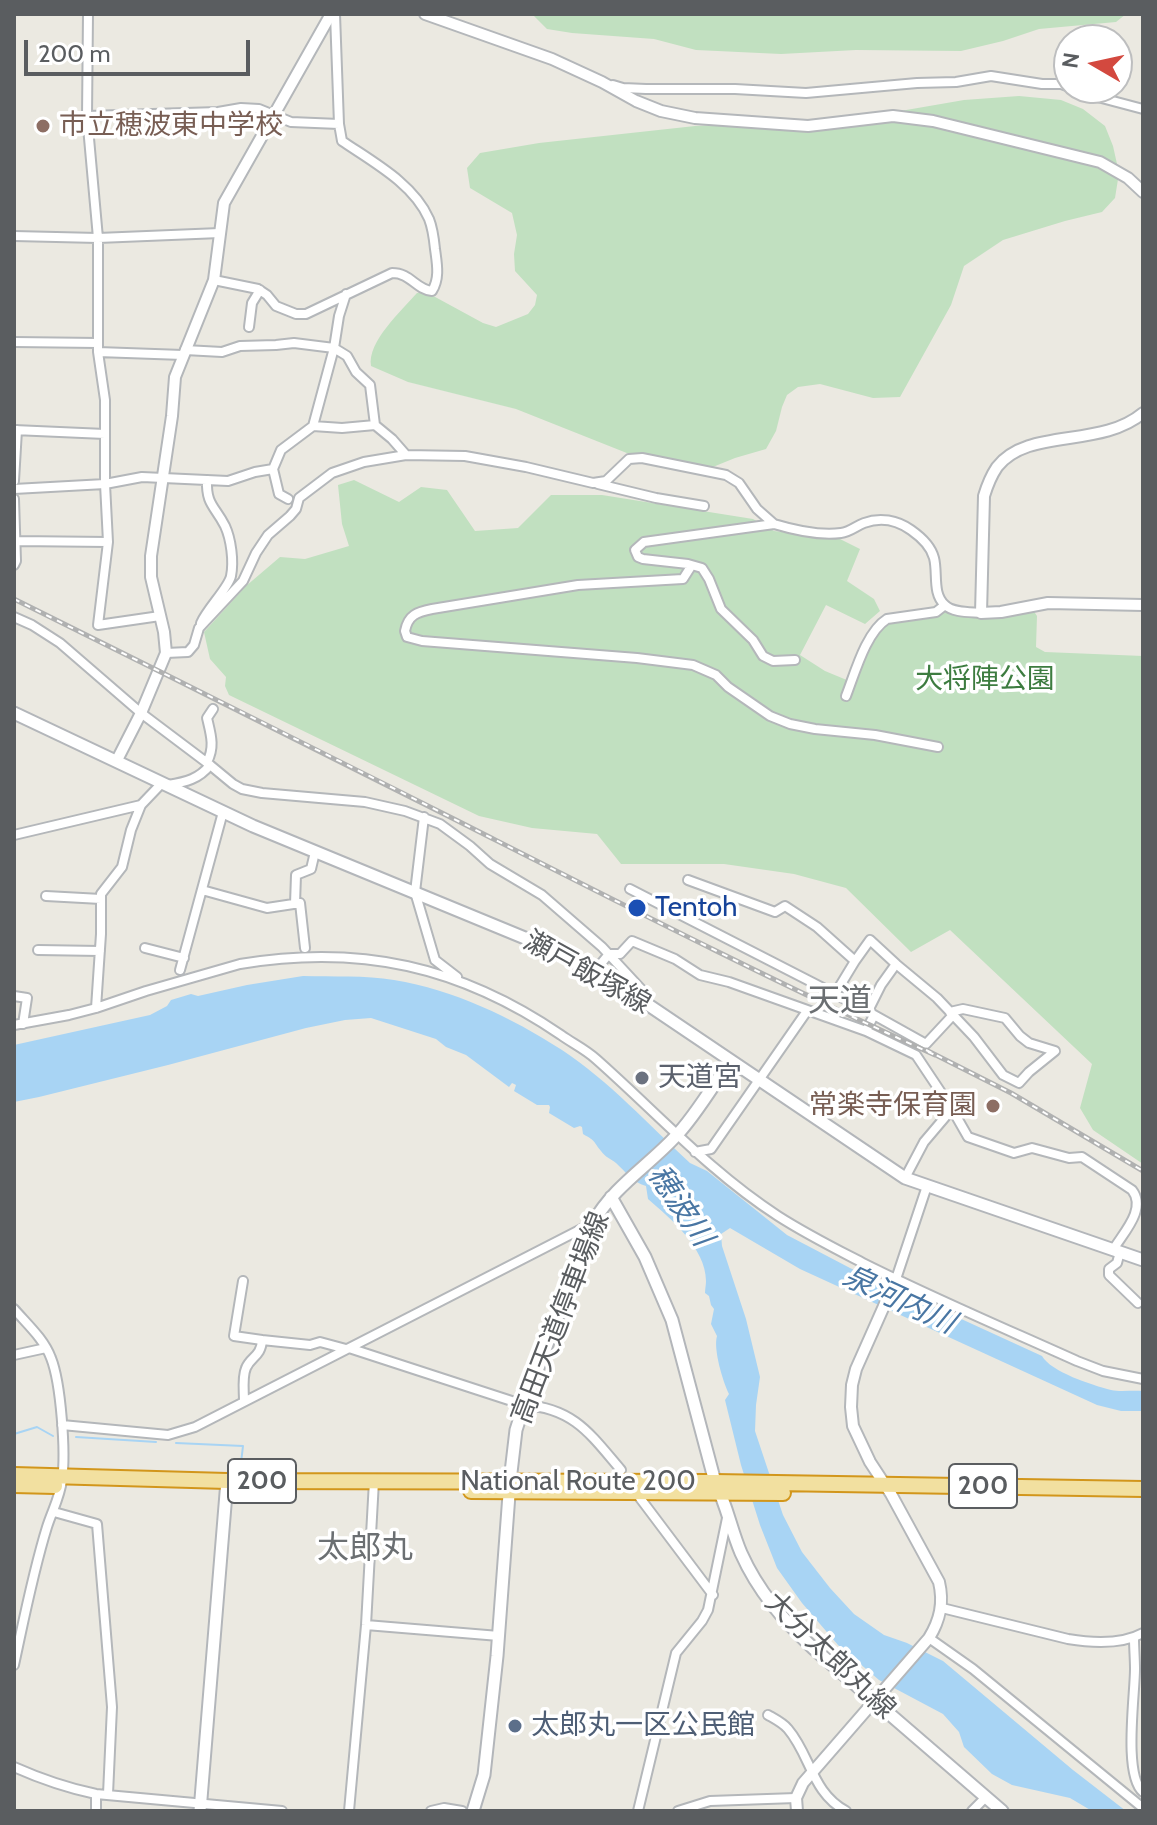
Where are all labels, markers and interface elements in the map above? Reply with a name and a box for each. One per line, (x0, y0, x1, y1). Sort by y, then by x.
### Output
scale bar (28, 24, 254, 74)
north arrow (1053, 24, 1133, 104)
text: 200 m (38, 39, 111, 68)
text: N (1056, 51, 1085, 70)
place label: 市立穂波東中学校 (59, 109, 283, 143)
marker: 市立穂波東中学校 (34, 117, 52, 135)
park label: 大将陣公園 (915, 663, 1055, 697)
place label: Tentoh (655, 891, 737, 925)
marker: Tentoh (626, 897, 648, 919)
street label: 瀬戸飯塚線 (518, 924, 656, 1022)
district label: 天道 (808, 983, 872, 1021)
place label: 天道宮 (658, 1061, 742, 1095)
marker: 天道宮 (633, 1069, 651, 1087)
place label: 常楽寺保育園 (809, 1089, 977, 1123)
marker: 常楽寺保育園 (984, 1097, 1002, 1115)
water label: 穂波川 (640, 1159, 720, 1253)
street label: 高田天道停車場線 (505, 1207, 617, 1429)
water label: 泉河内川 (837, 1258, 961, 1342)
road number: 200 (228, 1459, 296, 1503)
road number: 200 (949, 1464, 1017, 1508)
street label: National Route 200 (460, 1465, 696, 1499)
district label: 太郎丸 (317, 1530, 413, 1568)
street label: 大分太郎丸線 (758, 1586, 902, 1726)
place label: 太郎丸一区公民館 (531, 1709, 755, 1743)
marker: 太郎丸一区公民館 (506, 1717, 524, 1735)

